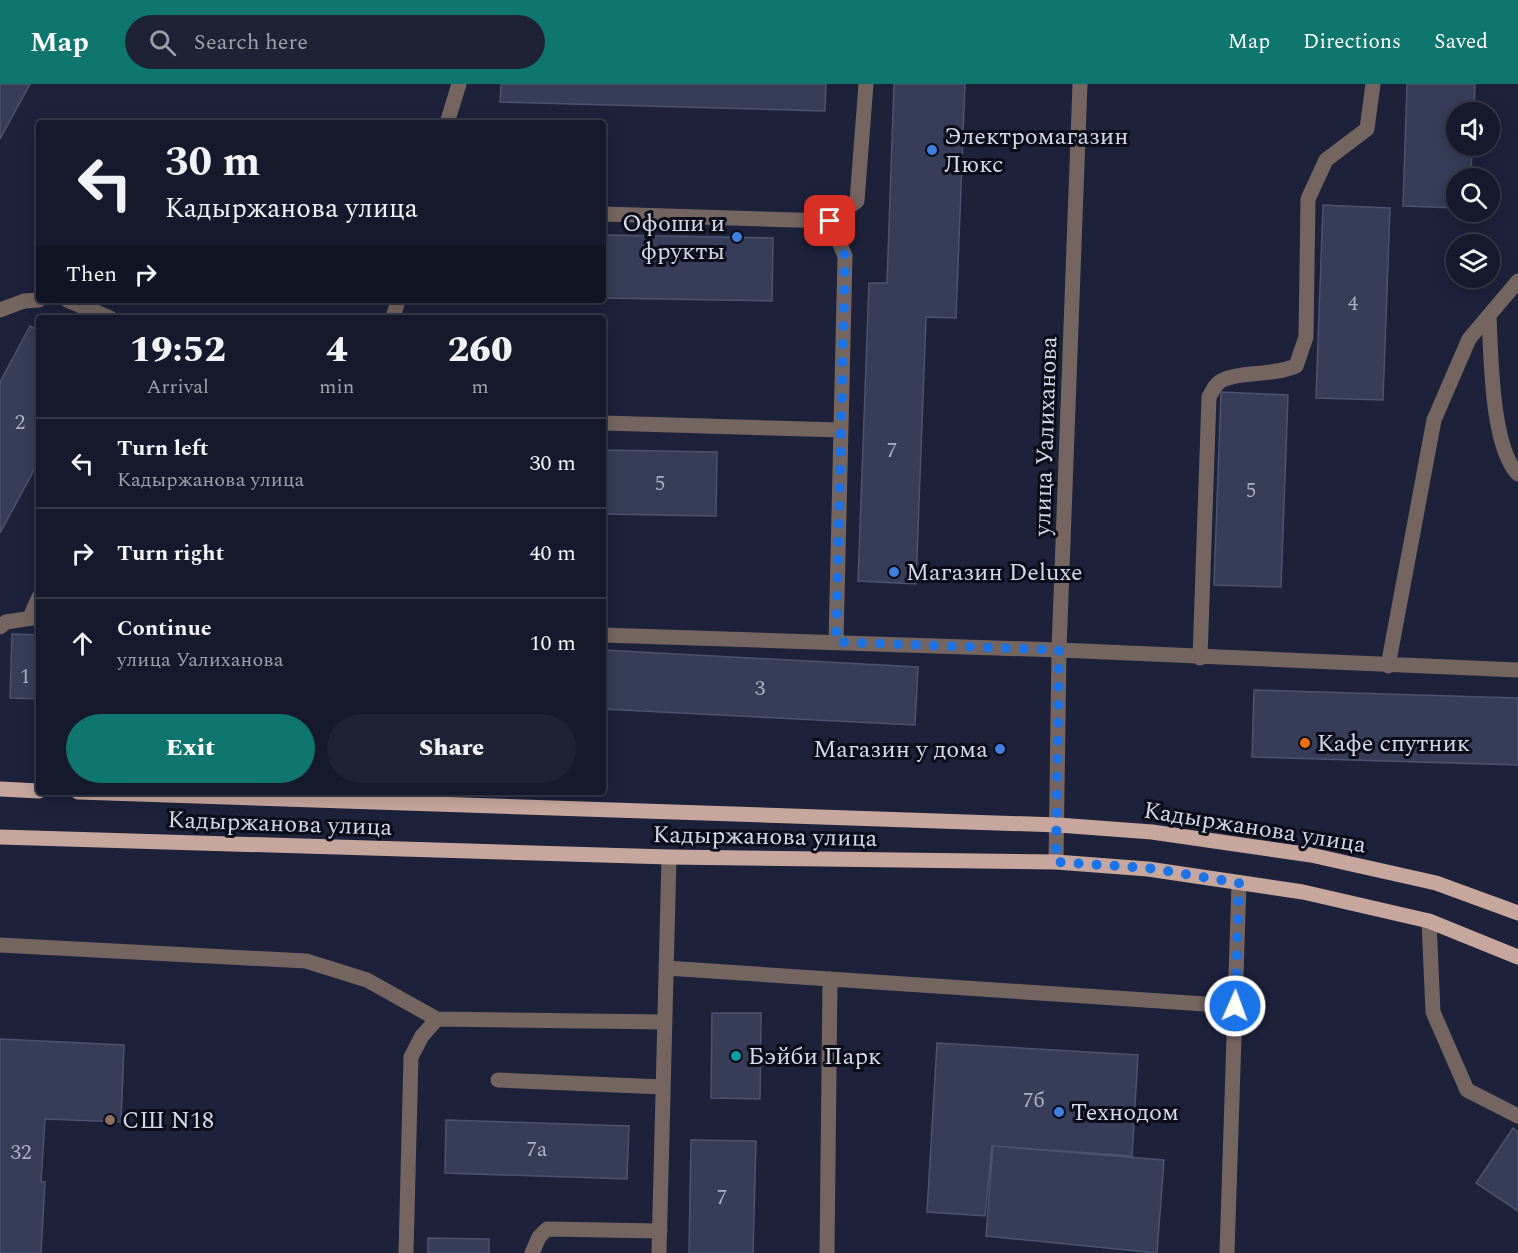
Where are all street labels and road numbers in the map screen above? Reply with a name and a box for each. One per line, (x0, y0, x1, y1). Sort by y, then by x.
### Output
street label: улица Уалиханова (1024, 335, 1067, 538)
street label: Кадыржанова улица (1141, 793, 1369, 863)
street label: Кадыржанова улица (167, 802, 393, 846)
street label: Кадыржанова улица (652, 817, 878, 857)

